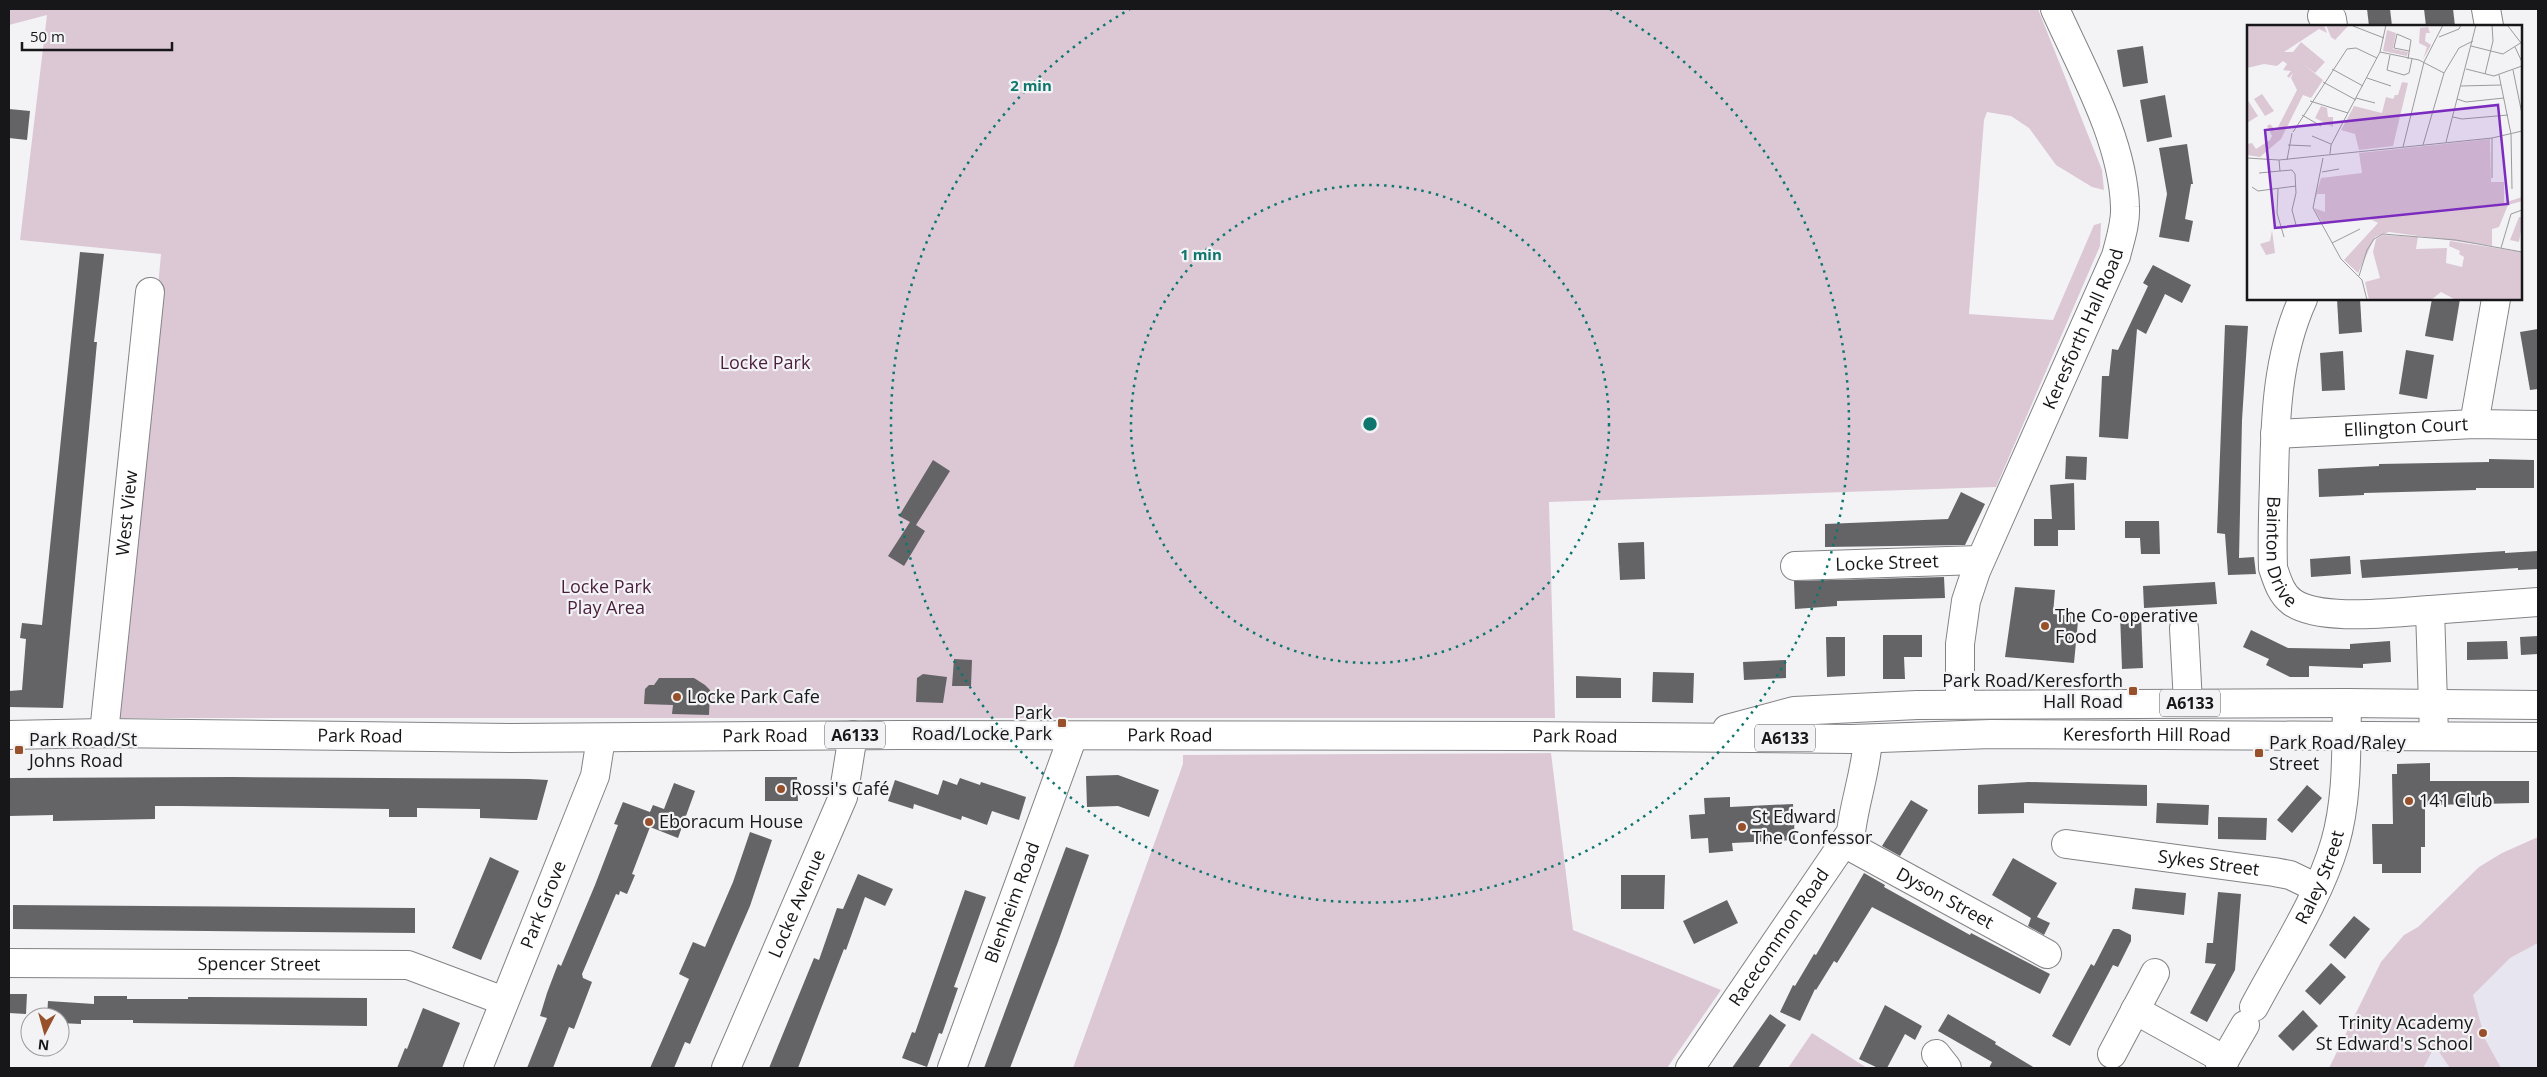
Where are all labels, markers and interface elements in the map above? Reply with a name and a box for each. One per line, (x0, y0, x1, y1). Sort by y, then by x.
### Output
scale bar (22, 20, 172, 52)
inset map (2247, 25, 2522, 300)
text: 50 m (30, 26, 65, 46)
text: 2 min (1010, 75, 1052, 95)
text: 1 min (1180, 244, 1222, 264)
street label: Keresforth Hall Road (2036, 246, 2128, 413)
park label: Locke Park (720, 350, 811, 374)
street label: Ellington Court (2343, 411, 2469, 442)
centre of rings (1361, 415, 1379, 433)
street label: West View (110, 469, 142, 557)
street label: Bainton Drive (2262, 496, 2303, 612)
street label: Locke Street (1835, 548, 1939, 576)
park label: Locke Park Play Area (561, 574, 652, 619)
place label: The Co-operative Food (2055, 603, 2198, 648)
marker: The Co-operative Food (2039, 620, 2051, 632)
place label: Park Road/Keresforth Hall Road (1942, 668, 2123, 713)
place label: Locke Park Cafe (687, 684, 820, 708)
marker: Park Road/Keresforth Hall Road (2127, 685, 2139, 697)
road number: A6133 (2160, 690, 2220, 716)
marker: Locke Park Cafe (671, 691, 683, 703)
place label: Park Road/Locke Park (912, 700, 1053, 745)
marker: Park Road/Locke Park (1056, 717, 1068, 729)
street label: Keresforth Hill Road (2063, 721, 2231, 746)
road number: A6133 (825, 722, 885, 748)
street label: Park Road (1127, 722, 1213, 746)
street label: Park Road (317, 723, 403, 748)
street label: Park Road (722, 723, 808, 747)
street label: Park Road (1532, 723, 1618, 748)
road number: A6133 (1755, 724, 1815, 751)
place label: Park Road/St Johns Road (27, 727, 137, 772)
place label: Park Road/Raley Street (2269, 730, 2407, 775)
marker: Park Road/St Johns Road (13, 744, 25, 756)
marker: Park Road/Raley Street (2253, 747, 2265, 759)
place label: Rossi's Café (791, 776, 889, 800)
marker: Rossi's Café (775, 783, 787, 795)
place label: 141 Club (2419, 788, 2493, 812)
marker: 141 Club (2403, 795, 2415, 807)
place label: St Edward The Confessor (1752, 804, 1873, 849)
place label: Eboracum House (659, 809, 803, 833)
marker: Eboracum House (643, 816, 655, 828)
marker: St Edward The Confessor (1736, 821, 1748, 833)
street label: Raley Street (2289, 828, 2349, 928)
street label: Blenheim Road (978, 838, 1044, 966)
street label: Sykes Street (2157, 844, 2261, 881)
street label: Locke Avenue (762, 845, 830, 961)
street label: Park Grove (514, 857, 571, 952)
street label: Dyson Street (1892, 861, 1998, 934)
street label: Racecommon Road (1723, 863, 1834, 1011)
street label: Spencer Street (197, 951, 321, 976)
north arrow (20, 1007, 70, 1057)
place label: Trinity Academy St Edward's School (2316, 1010, 2474, 1055)
marker: Trinity Academy St Edward's School (2477, 1027, 2489, 1039)
text: N (37, 1035, 50, 1055)

